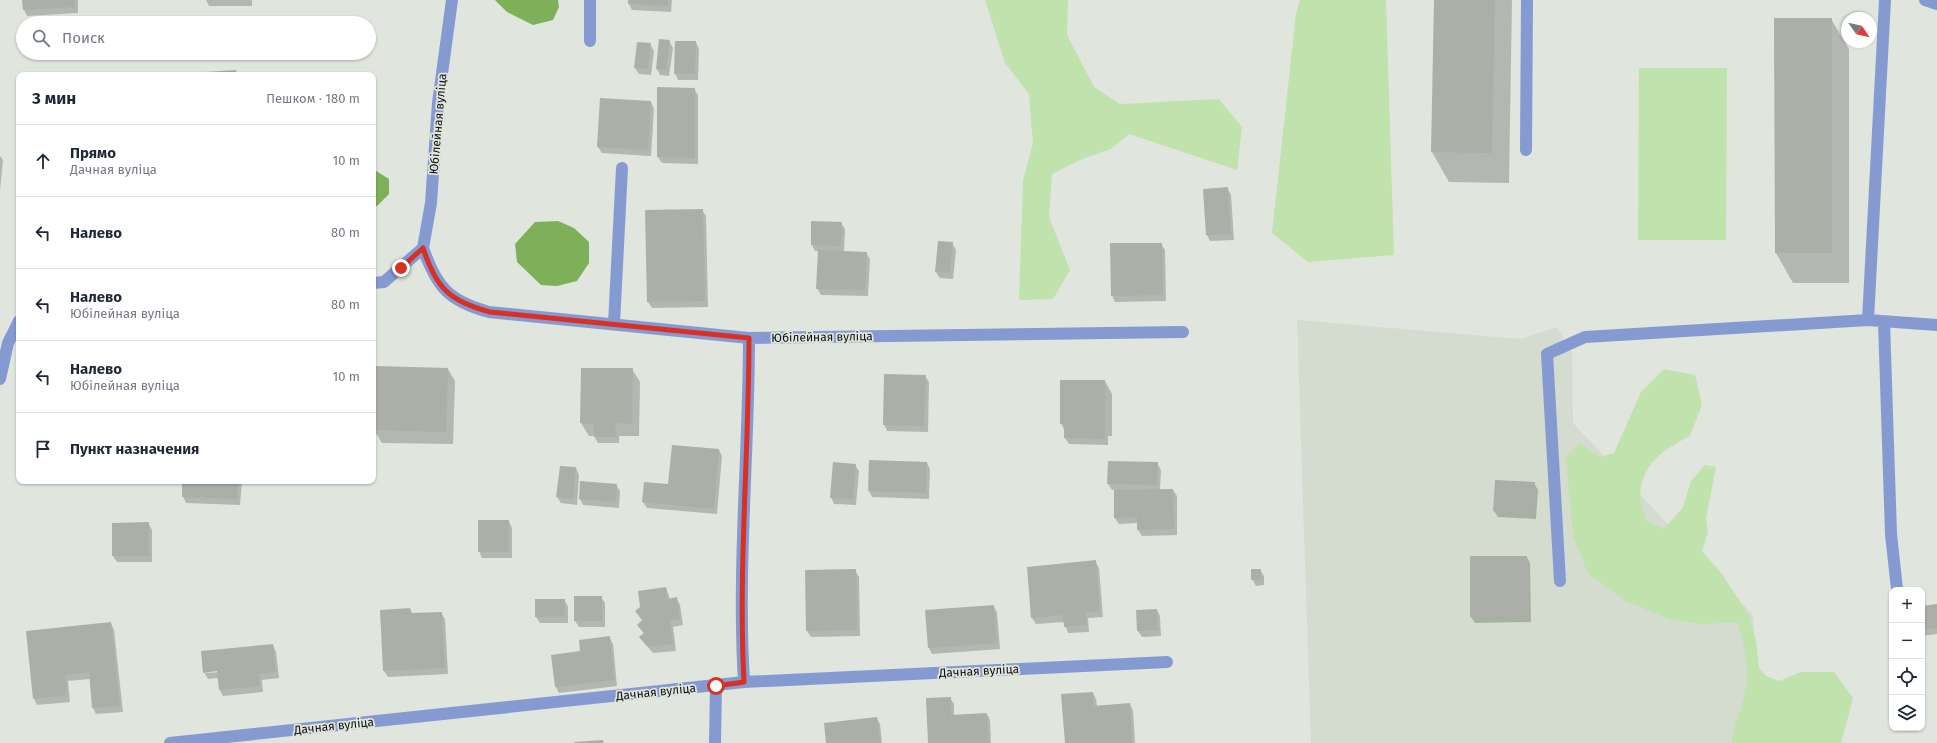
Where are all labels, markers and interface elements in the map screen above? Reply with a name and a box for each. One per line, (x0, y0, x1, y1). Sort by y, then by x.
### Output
north arrow (1841, 12, 1877, 48)
search box (16, 16, 376, 60)
icon: search (30, 27, 52, 49)
text: Поиск (62, 29, 105, 47)
street label: Юбілейная вуліца (427, 73, 449, 175)
text: 3 мин (32, 88, 76, 109)
text: Пешком · 180 m (266, 91, 360, 106)
text: Прямо (70, 144, 116, 162)
icon: ahead (32, 150, 54, 172)
text: 10 m (333, 153, 360, 168)
text: Дачная вуліца (70, 162, 157, 177)
icon: left (32, 222, 54, 244)
text: Налево (70, 224, 122, 242)
text: 80 m (331, 225, 360, 240)
route end (392, 259, 410, 277)
text: Налево (70, 288, 122, 306)
icon: left (32, 294, 54, 316)
text: 80 m (331, 297, 360, 312)
text: Юбілейная вуліца (70, 306, 180, 321)
street label: Юбілейная вуліца (771, 329, 873, 345)
text: Налево (70, 360, 122, 378)
icon: left (32, 366, 54, 388)
text: 10 m (333, 369, 360, 384)
text: Юбілейная вуліца (70, 378, 180, 393)
icon: arrive (32, 438, 54, 460)
text: Пункт назначения (70, 440, 199, 458)
map controls (1889, 587, 1925, 731)
button: + (1889, 587, 1925, 623)
button: − (1889, 623, 1925, 659)
button: locate (1889, 659, 1925, 695)
street label: Дачная вуліца (938, 662, 1019, 680)
route start (707, 677, 725, 695)
street label: Дачная вуліца (614, 681, 697, 703)
button: layers (1889, 695, 1925, 731)
street label: Дачная вуліца (292, 715, 375, 737)

